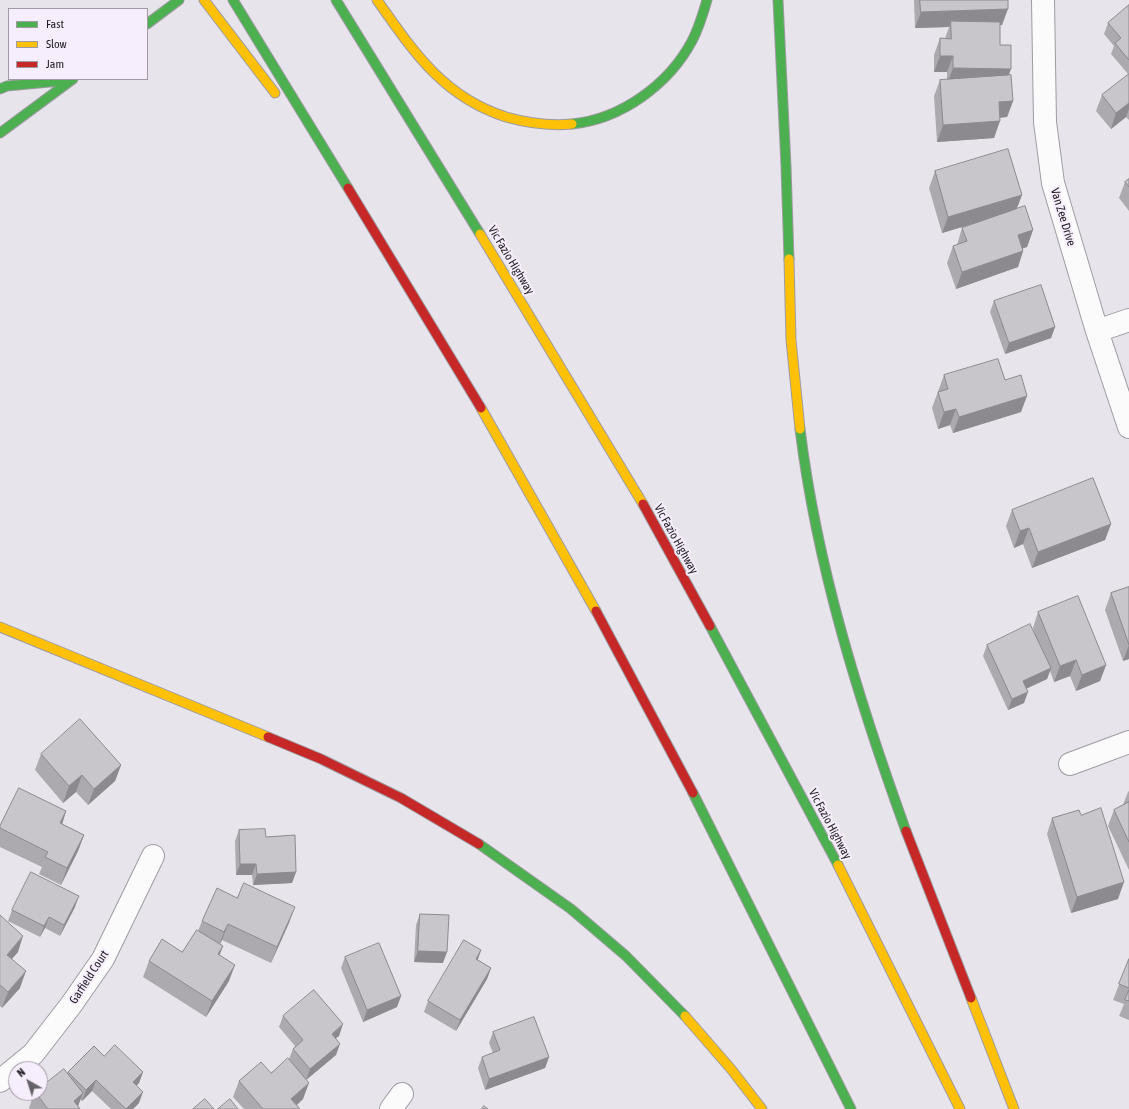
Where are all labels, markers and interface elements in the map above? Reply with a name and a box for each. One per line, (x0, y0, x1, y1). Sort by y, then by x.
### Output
legend (8, 8, 148, 80)
text: Fast (46, 17, 64, 31)
text: Slow (46, 37, 67, 51)
text: Jam (46, 57, 64, 71)
street label: Van Zee Drive (1047, 186, 1079, 248)
street label: Vic Fazio Highway (485, 223, 537, 297)
street label: Vic Fazio Highway (651, 502, 701, 576)
street label: Vic Fazio Highway (805, 786, 855, 862)
street label: Garfield Court (66, 948, 112, 1006)
north arrow (8, 1061, 48, 1101)
text: N (15, 1066, 27, 1079)

